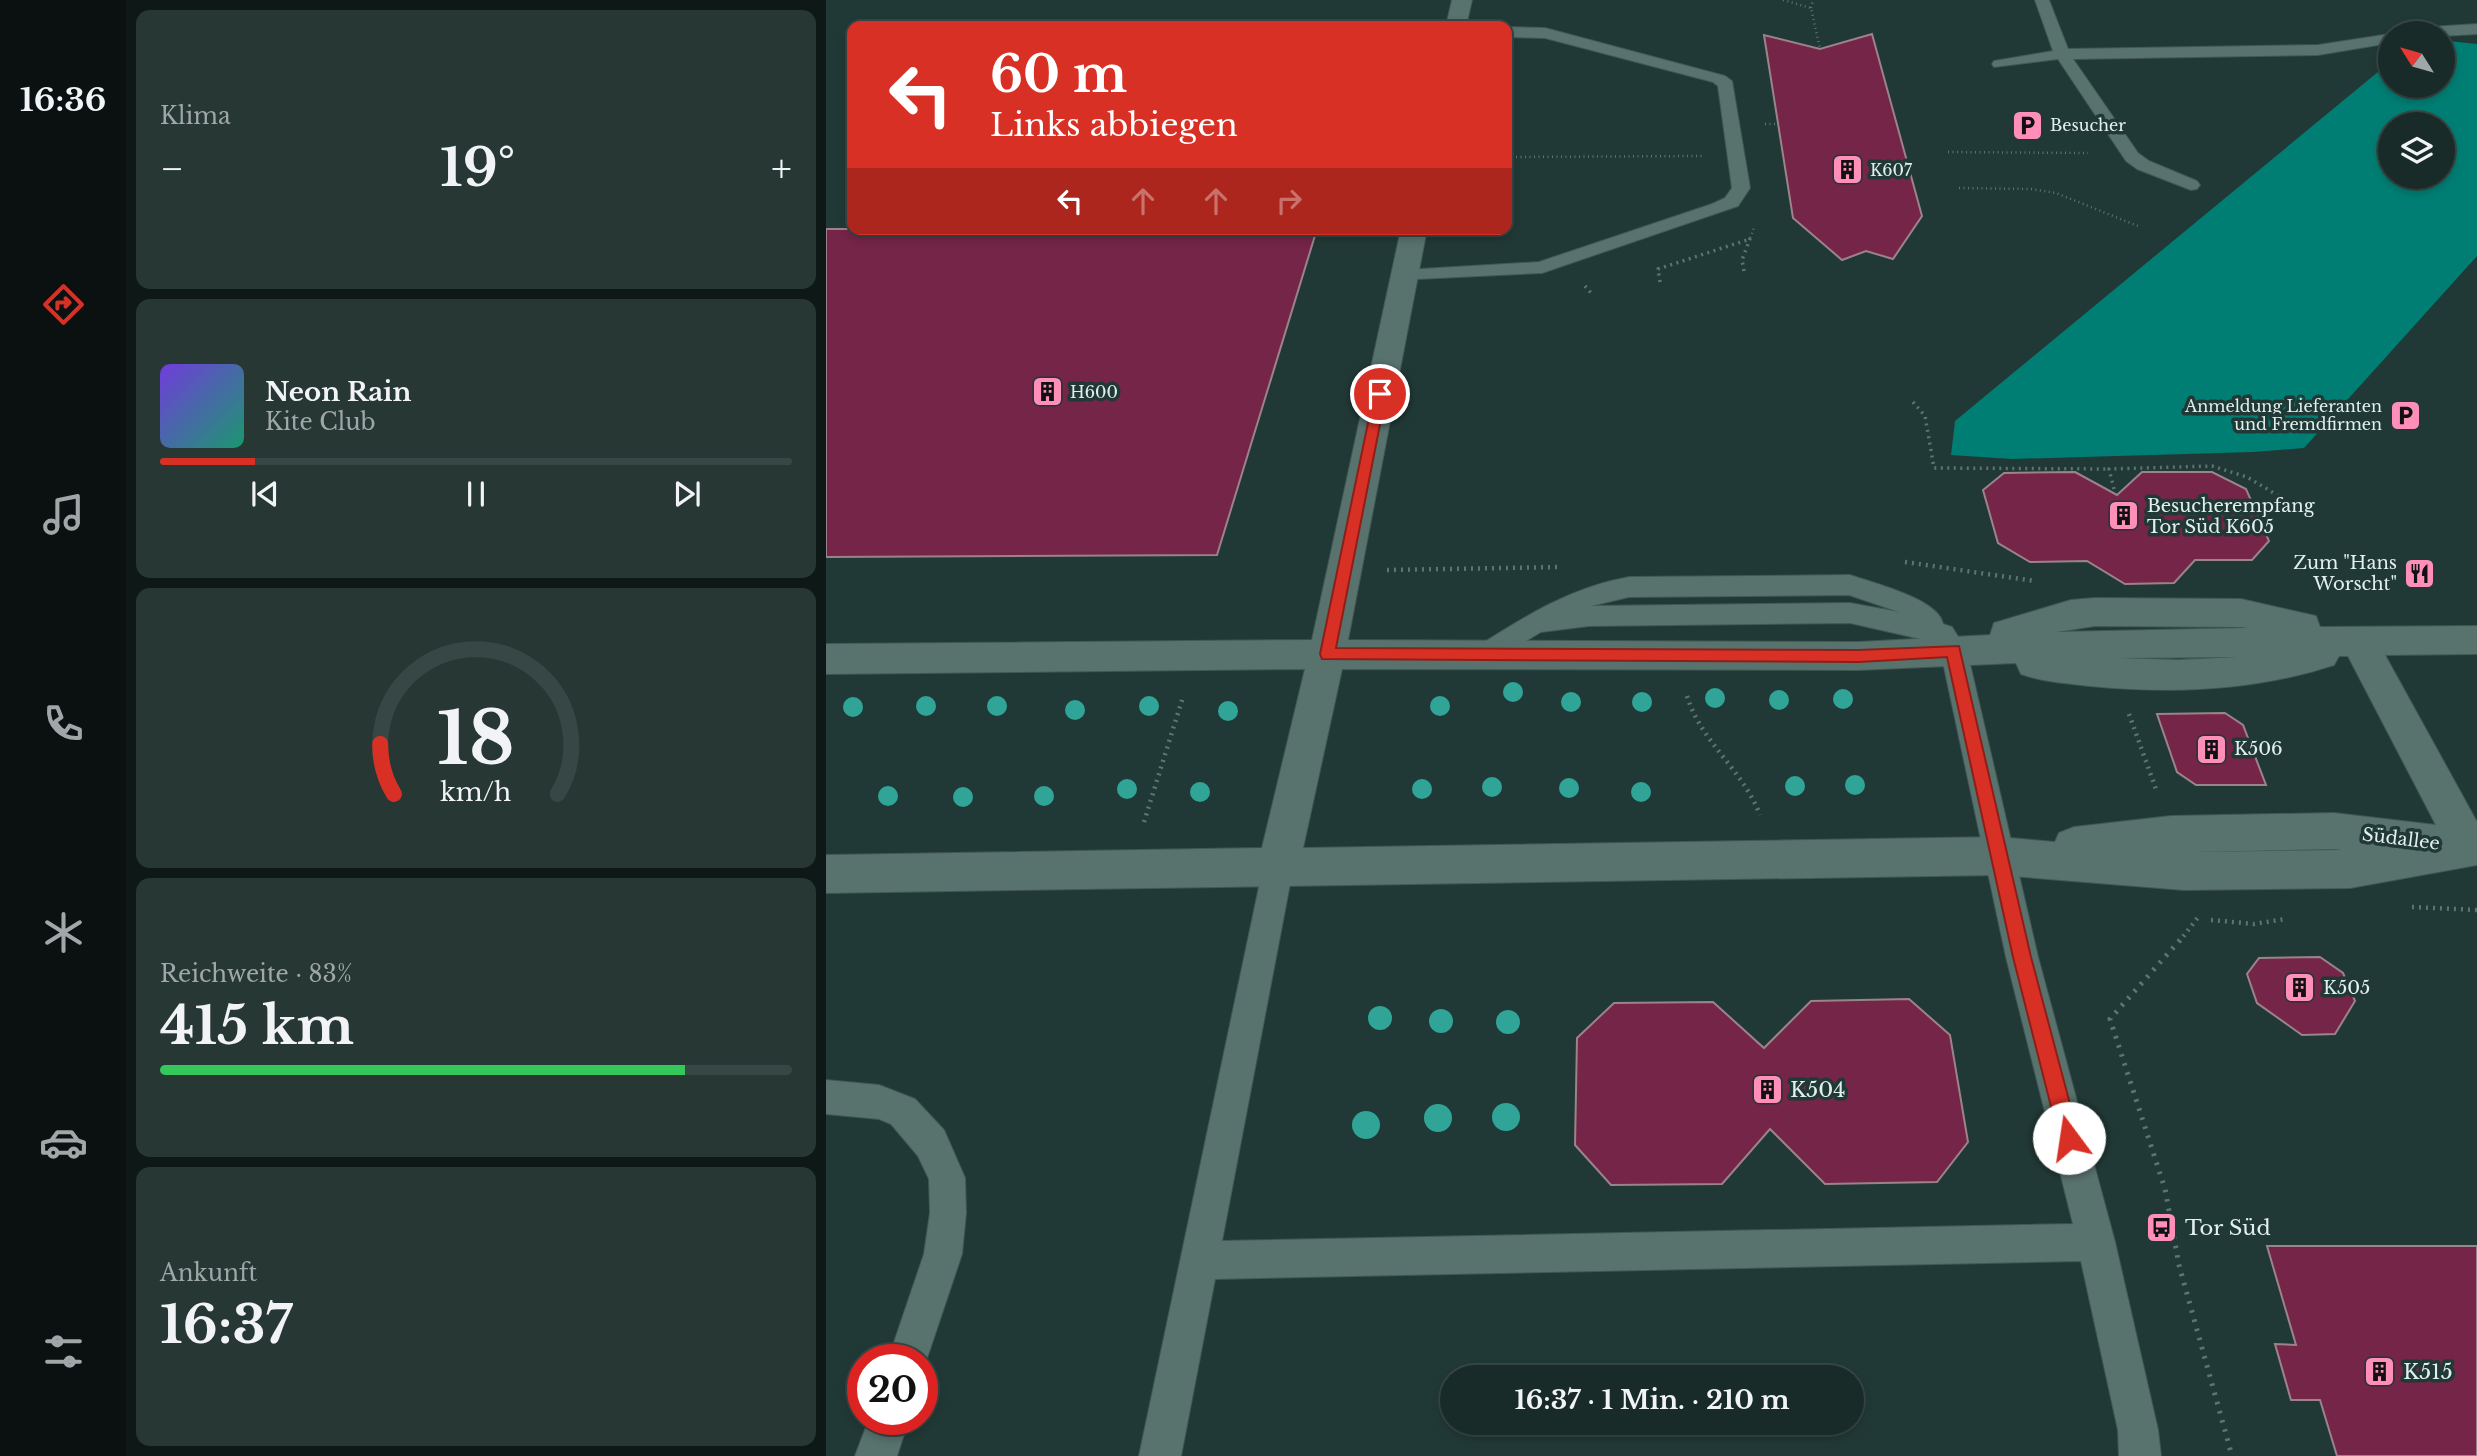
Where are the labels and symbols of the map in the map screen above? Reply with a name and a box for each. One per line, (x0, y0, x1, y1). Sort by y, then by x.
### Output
north arrow (2378, 21, 2455, 98)
parking icon: Besucher (2010, 108, 2044, 142)
place label: Besucher (2050, 115, 2126, 135)
building icon: K607 (1830, 153, 1864, 187)
place label: K607 (1870, 160, 1913, 180)
pin (1350, 364, 1410, 424)
building icon: H600 (1030, 375, 1064, 409)
place label: H600 (1070, 382, 1118, 402)
place label: Anmeldung Lieferanten und Fremdfirmen (2184, 396, 2382, 434)
parking icon: Anmeldung Lieferanten und Fremdfirmen (2388, 398, 2422, 432)
place label: Besucherempfang Tor Süd K605 (2147, 495, 2315, 538)
building icon: Besucherempfang Tor Süd K605 (2107, 499, 2141, 533)
place label: Zum "Hans Worscht" (2293, 552, 2397, 595)
restaurant icon: Zum "Hans Worscht" (2403, 556, 2437, 590)
building icon: K506 (2194, 732, 2228, 766)
place label: K506 (2234, 738, 2283, 760)
street label: Südallee (2361, 823, 2441, 855)
building icon: K505 (2283, 971, 2317, 1005)
place label: K505 (2323, 977, 2370, 999)
building icon: K504 (1750, 1073, 1784, 1107)
place label: K504 (1790, 1077, 1846, 1103)
position arrow (2032, 1101, 2106, 1175)
bus stop icon: Tor Süd (2145, 1211, 2179, 1245)
place label: Tor Süd (2185, 1215, 2271, 1241)
speed limit sign: 20 (847, 1344, 938, 1435)
building icon: K515 (2363, 1355, 2397, 1389)
place label: K515 (2403, 1359, 2453, 1385)

